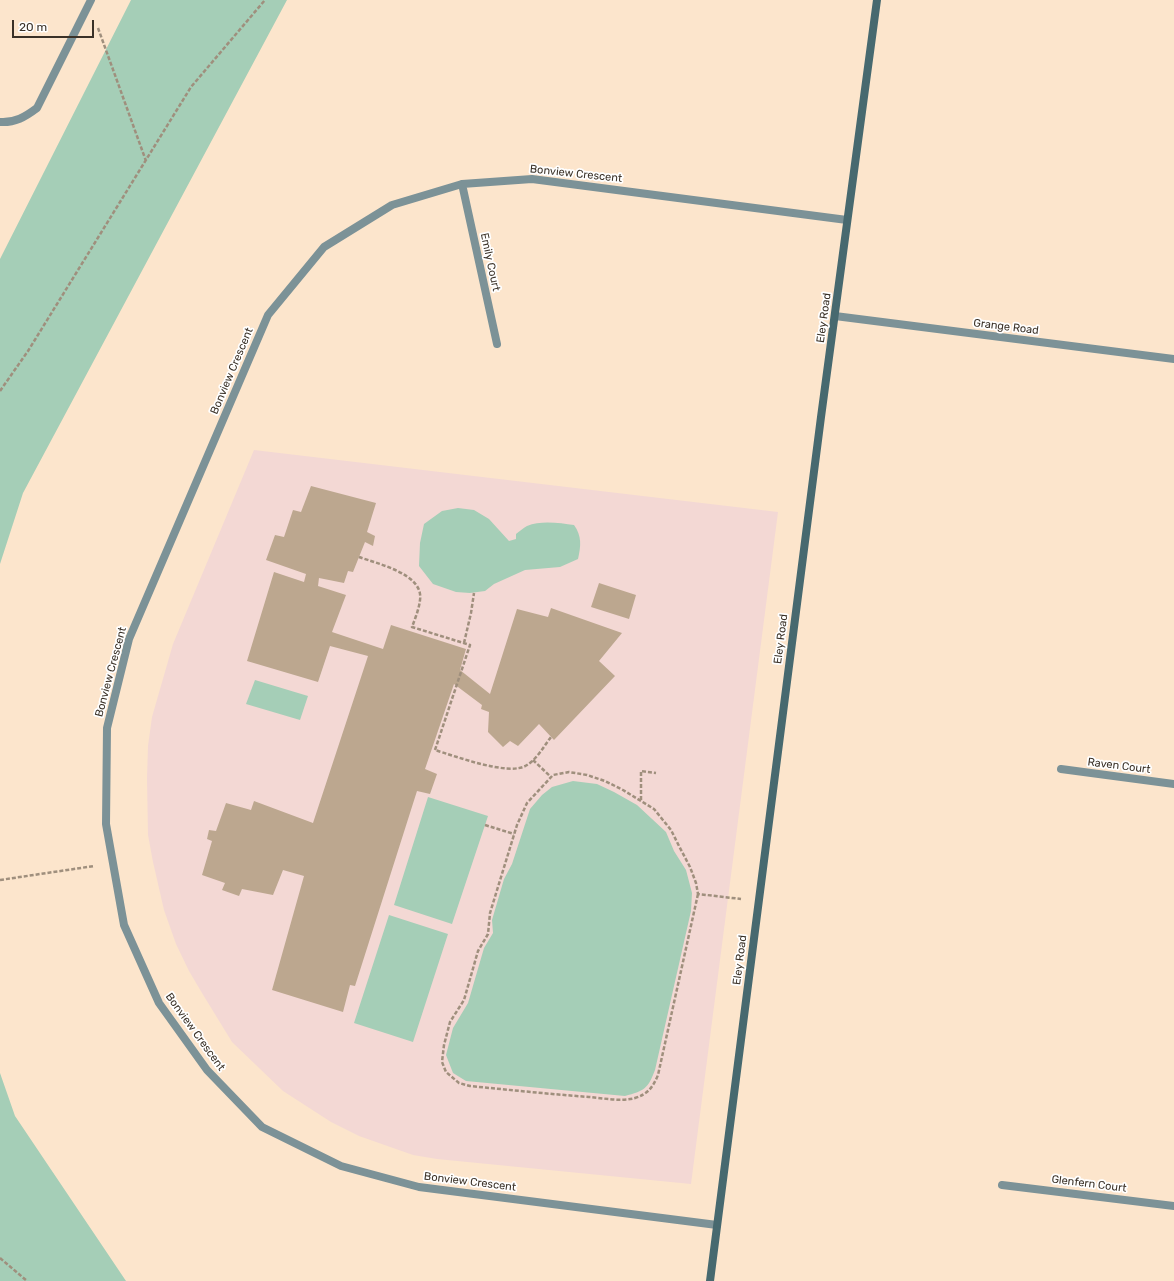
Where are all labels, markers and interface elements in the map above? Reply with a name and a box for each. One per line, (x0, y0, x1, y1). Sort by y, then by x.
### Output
scale bar (14, 12, 96, 38)
text: 20 m (19, 20, 47, 34)
street label: Bonview Crescent (529, 163, 623, 185)
street label: Emily Court (477, 232, 503, 292)
street label: Eley Road (814, 292, 834, 344)
street label: Grange Road (973, 316, 1039, 338)
street label: Bonview Crescent (208, 326, 256, 416)
street label: Eley Road (771, 613, 791, 665)
street label: Bonview Crescent (93, 626, 129, 718)
street label: Raven Court (1087, 756, 1151, 776)
street label: Eley Road (730, 934, 750, 986)
street label: Bonview Crescent (162, 991, 228, 1073)
street label: Bonview Crescent (423, 1170, 517, 1194)
street label: Glenfern Court (1051, 1173, 1127, 1195)

